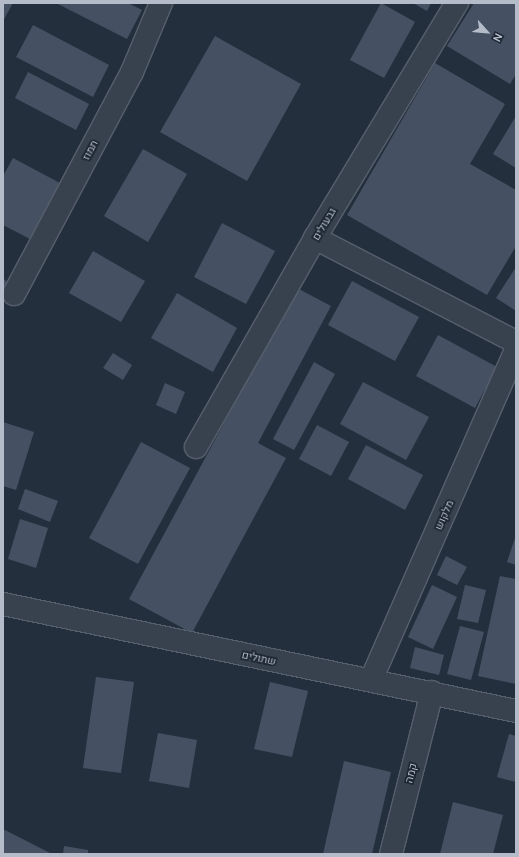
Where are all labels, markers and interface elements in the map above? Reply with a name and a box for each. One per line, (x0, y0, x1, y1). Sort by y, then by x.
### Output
north arrow (467, 12, 507, 52)
text: N (490, 31, 506, 44)
street label: תמוז (79, 138, 101, 162)
street label: גבעולים (309, 205, 339, 243)
street label: מלקוש (432, 498, 456, 532)
street label: שתולים (241, 648, 277, 668)
street label: קמה (402, 762, 420, 784)

